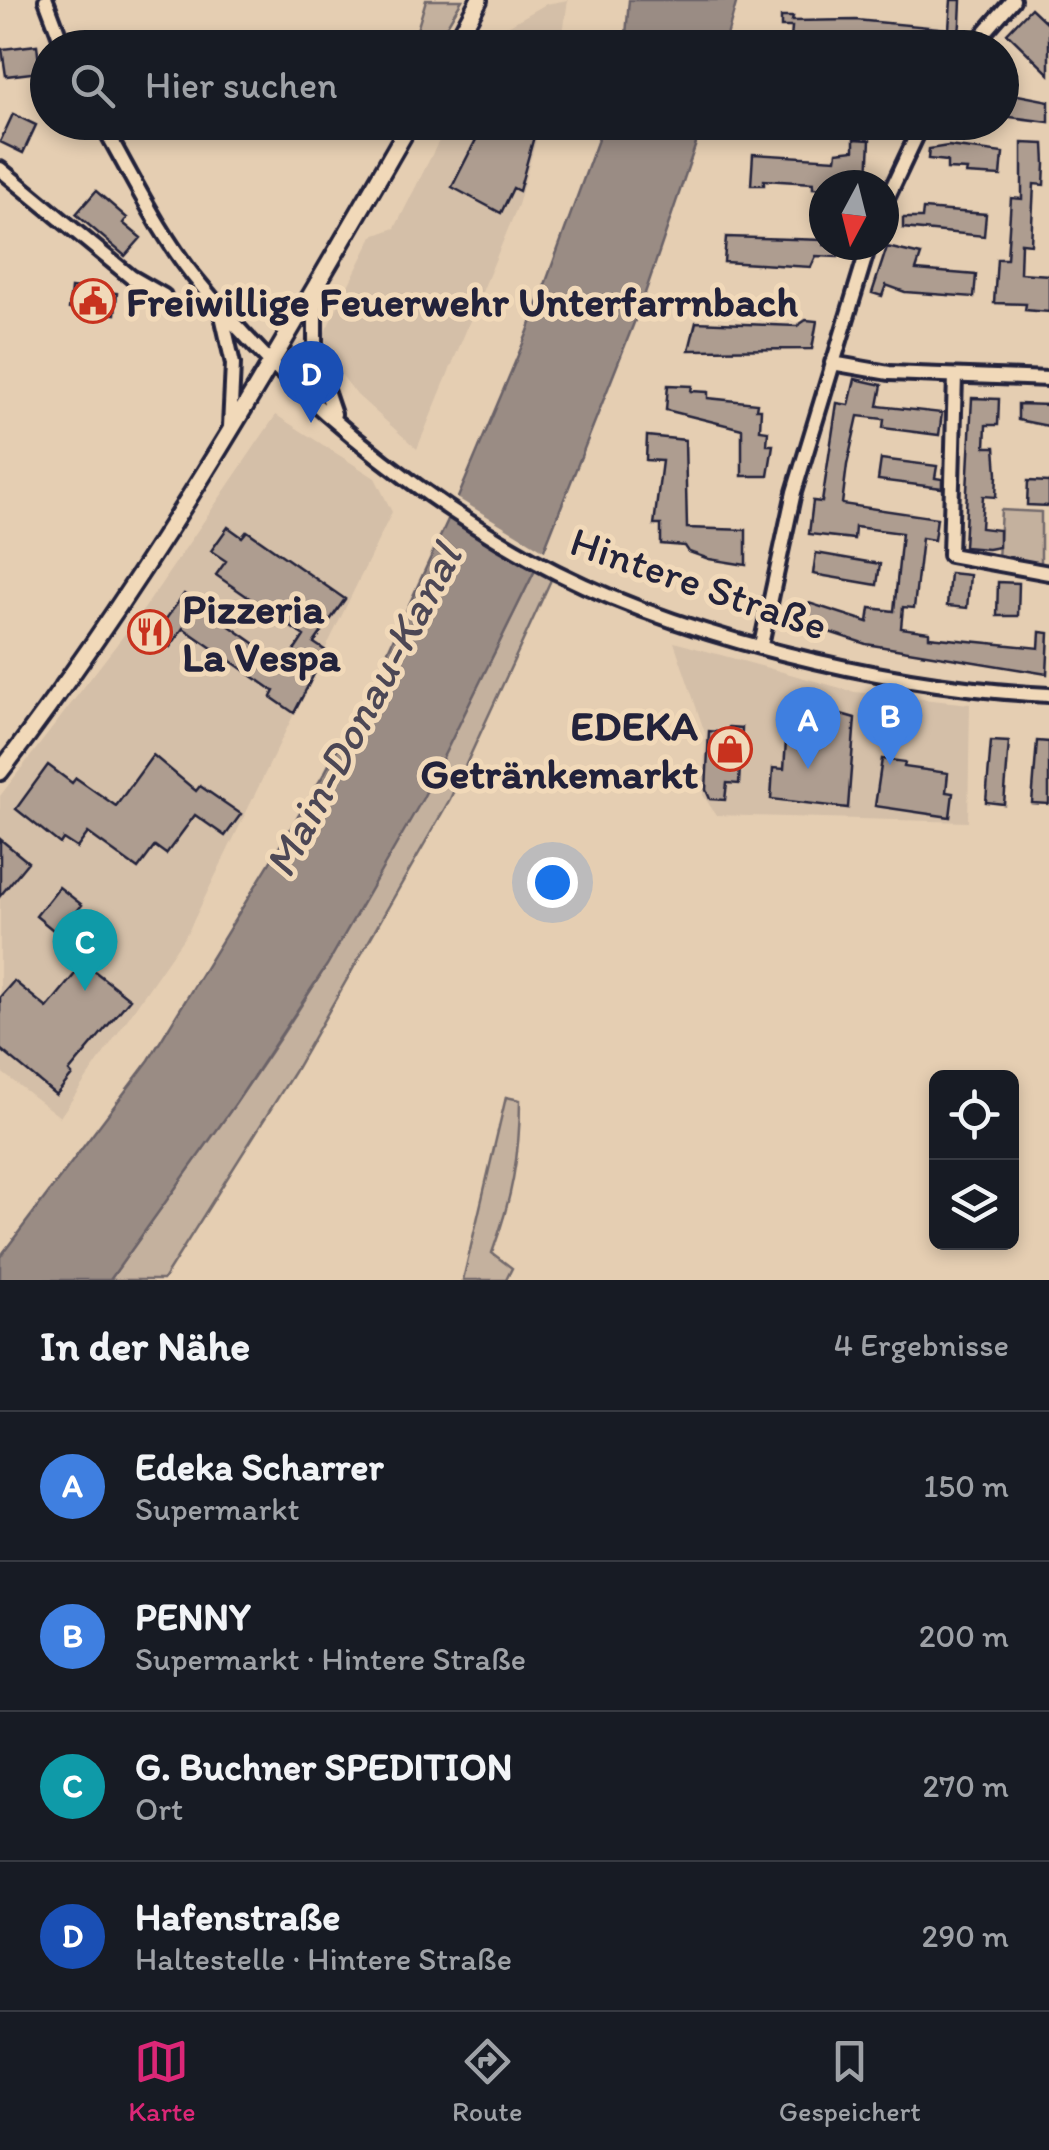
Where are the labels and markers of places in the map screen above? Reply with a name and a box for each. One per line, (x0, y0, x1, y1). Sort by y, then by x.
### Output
place label: Freiwillige Feuerwehr Unterfarrnbach (126, 276, 799, 327)
public building icon: Freiwillige Feuerwehr Unterfarrnbach (70, 278, 116, 324)
pin: D (278, 340, 344, 423)
place label: Pizzeria La Vespa (182, 583, 341, 682)
restaurant icon: Pizzeria La Vespa (127, 609, 173, 655)
pin: B (858, 682, 922, 765)
pin: A (776, 686, 840, 769)
place label: EDEKA Getränkemarkt (420, 700, 698, 799)
shop icon: EDEKA Getränkemarkt (707, 726, 753, 772)
pin: C (52, 908, 118, 991)

